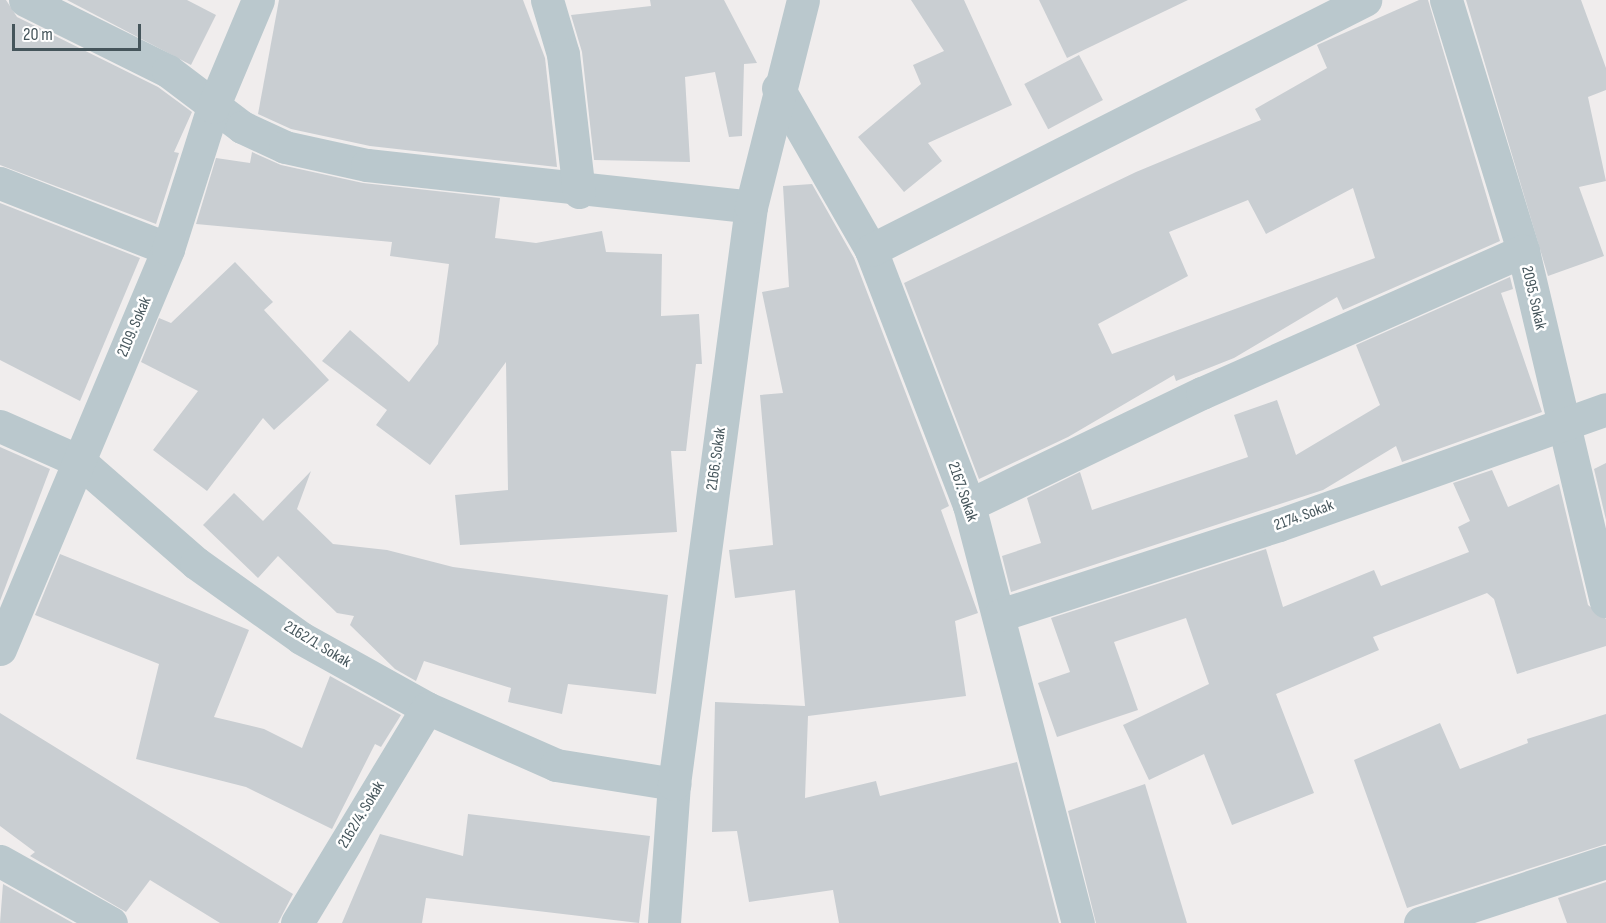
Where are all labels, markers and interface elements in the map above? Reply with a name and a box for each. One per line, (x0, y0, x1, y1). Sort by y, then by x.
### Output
scale bar (15, 12, 144, 50)
text: 20 m (23, 24, 53, 45)
street label: 2095. Sokak (1516, 264, 1550, 332)
street label: 2109. Sokak (114, 294, 156, 360)
street label: 2166. Sokak (703, 426, 731, 492)
street label: 2167. Sokak (943, 460, 981, 524)
street label: 2174. Sokak (1272, 496, 1336, 536)
street label: 2162/1. Sokak (280, 618, 354, 672)
street label: 2162/4. Sokak (335, 778, 389, 852)

